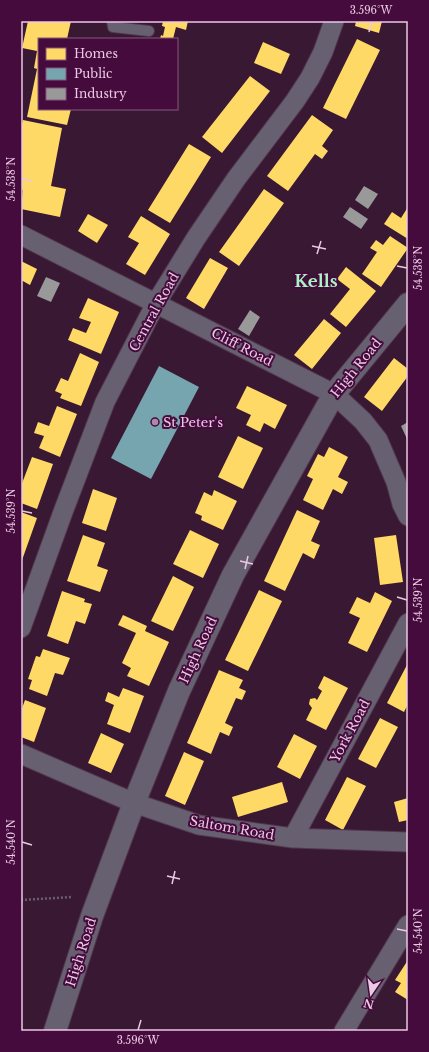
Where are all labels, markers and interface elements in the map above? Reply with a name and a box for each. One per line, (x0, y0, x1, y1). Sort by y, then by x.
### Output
text: 3.596°W (350, 4, 393, 17)
legend (38, 38, 178, 110)
text: Homes (74, 46, 118, 61)
text: Public (74, 66, 113, 81)
text: Industry (74, 86, 127, 101)
text: 54.538°N (5, 157, 18, 201)
text: 54.538°N (412, 246, 425, 290)
street label: Central Road (125, 269, 183, 354)
district label: Kells (294, 271, 338, 292)
street label: Cliff Road (208, 324, 276, 370)
street label: High Road (327, 335, 385, 401)
place label: St Peter's (163, 414, 223, 431)
marker: St Peter's (150, 417, 160, 427)
text: 54.539°N (5, 489, 18, 533)
text: 54.539°N (412, 578, 425, 622)
street label: High Road (175, 614, 221, 686)
street label: York Road (326, 696, 374, 766)
street label: Saltom Road (188, 812, 276, 844)
text: 54.540°N (5, 819, 18, 865)
text: 54.540°N (412, 908, 425, 954)
street label: High Road (62, 915, 100, 989)
north arrow (351, 974, 391, 1014)
text: N (361, 996, 375, 1012)
text: 3.596°W (117, 1034, 160, 1047)

